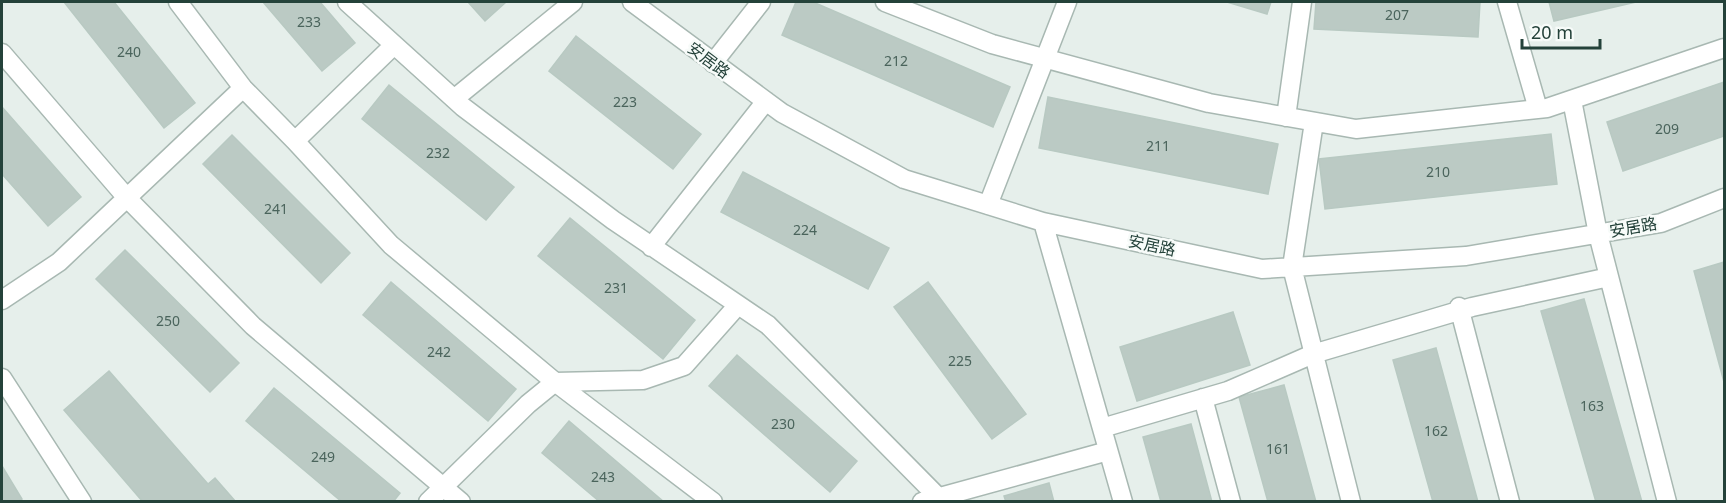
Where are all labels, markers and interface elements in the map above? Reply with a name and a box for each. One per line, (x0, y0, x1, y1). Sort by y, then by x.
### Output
house number: 207 (1385, 5, 1409, 24)
house number: 233 (297, 12, 321, 31)
scale bar (1522, 12, 1600, 50)
text: 20 m (1531, 20, 1573, 44)
street label: 安居路 (683, 37, 735, 83)
house number: 240 (117, 42, 141, 61)
house number: 212 (884, 51, 908, 70)
house number: 223 (613, 92, 637, 111)
house number: 209 (1655, 119, 1679, 138)
house number: 211 (1146, 136, 1170, 155)
house number: 232 (426, 143, 450, 162)
house number: 210 (1426, 162, 1450, 181)
house number: 241 (264, 199, 288, 218)
street label: 安居路 (1607, 212, 1659, 242)
house number: 224 (793, 220, 817, 239)
street label: 安居路 (1126, 229, 1178, 261)
house number: 231 (604, 278, 628, 297)
house number: 250 (156, 311, 180, 330)
house number: 242 (427, 342, 451, 361)
house number: 225 (948, 351, 972, 370)
house number: 163 (1580, 396, 1604, 415)
house number: 230 (771, 414, 795, 433)
house number: 162 (1424, 421, 1448, 440)
house number: 161 (1266, 439, 1290, 458)
house number: 249 (311, 447, 335, 466)
house number: 243 (591, 467, 615, 486)

